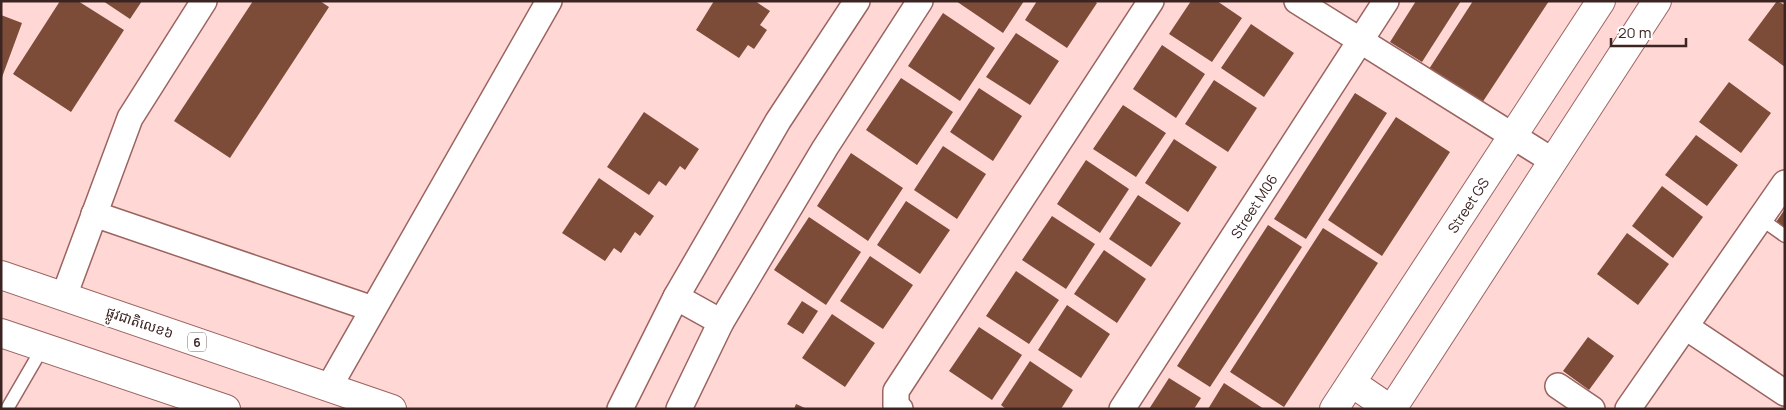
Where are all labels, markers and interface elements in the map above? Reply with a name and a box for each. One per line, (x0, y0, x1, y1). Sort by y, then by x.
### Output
scale bar (1611, 15, 1686, 47)
text: 20 m (1618, 22, 1651, 43)
street label: Street M06 (1226, 170, 1281, 242)
street label: Street GS (1443, 173, 1493, 236)
street label: ផ្លូវជាតិលេខ៦ (103, 302, 176, 345)
road number: 6 (188, 332, 206, 352)

